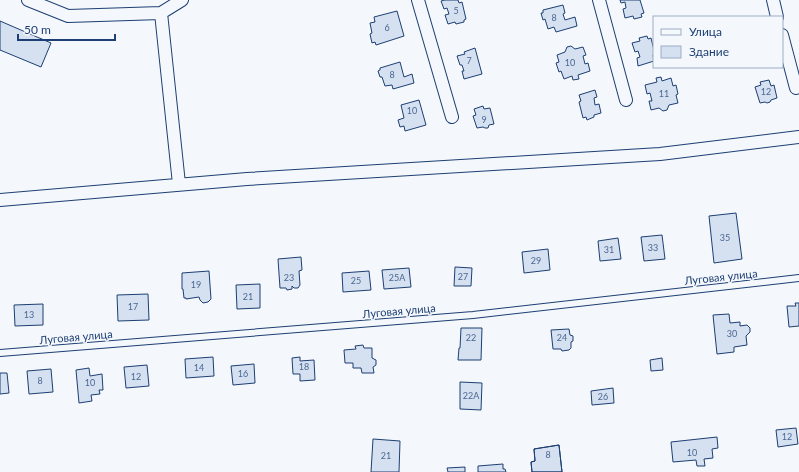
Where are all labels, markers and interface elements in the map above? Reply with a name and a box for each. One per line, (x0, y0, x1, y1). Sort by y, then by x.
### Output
house number: 5 (453, 5, 459, 16)
house number: 8 (551, 12, 557, 23)
scale bar (18, 16, 115, 42)
legend (653, 16, 783, 68)
text: 50 m (24, 22, 51, 37)
house number: 6 (384, 22, 390, 33)
text: Улица (689, 24, 722, 39)
text: Здание (689, 44, 729, 59)
house number: 7 (466, 55, 472, 66)
house number: 10 (565, 57, 575, 68)
house number: 8 (389, 69, 395, 80)
house number: 12 (761, 86, 771, 97)
house number: 11 (659, 88, 669, 99)
house number: 10 (407, 105, 417, 116)
house number: 9 (481, 114, 487, 125)
house number: 35 (720, 232, 730, 243)
house number: 33 (648, 242, 658, 253)
house number: 31 (604, 244, 614, 255)
house number: 29 (531, 255, 541, 266)
street label: Луговая улица (683, 266, 758, 287)
house number: 27 (458, 271, 468, 282)
house number: 23 (284, 272, 294, 283)
house number: 25А (389, 272, 406, 283)
house number: 25 (351, 275, 361, 286)
house number: 19 (191, 279, 201, 290)
house number: 21 (243, 291, 253, 302)
house number: 17 (128, 301, 138, 312)
street label: Луговая улица (361, 301, 436, 320)
house number: 13 (24, 309, 34, 320)
street label: Луговая улица (38, 327, 113, 346)
house number: 30 (727, 328, 737, 339)
house number: 22 (466, 332, 476, 343)
house number: 24 (557, 332, 567, 343)
house number: 18 (299, 361, 309, 372)
house number: 14 (194, 362, 204, 373)
house number: 16 (238, 368, 248, 379)
house number: 12 (131, 371, 141, 382)
house number: 8 (37, 375, 43, 386)
house number: 10 (85, 377, 95, 388)
house number: 22А (463, 390, 480, 401)
house number: 26 (598, 391, 608, 402)
house number: 12 (782, 431, 792, 442)
house number: 10 (687, 447, 697, 458)
house number: 8 (545, 449, 551, 460)
house number: 21 (381, 450, 391, 461)

